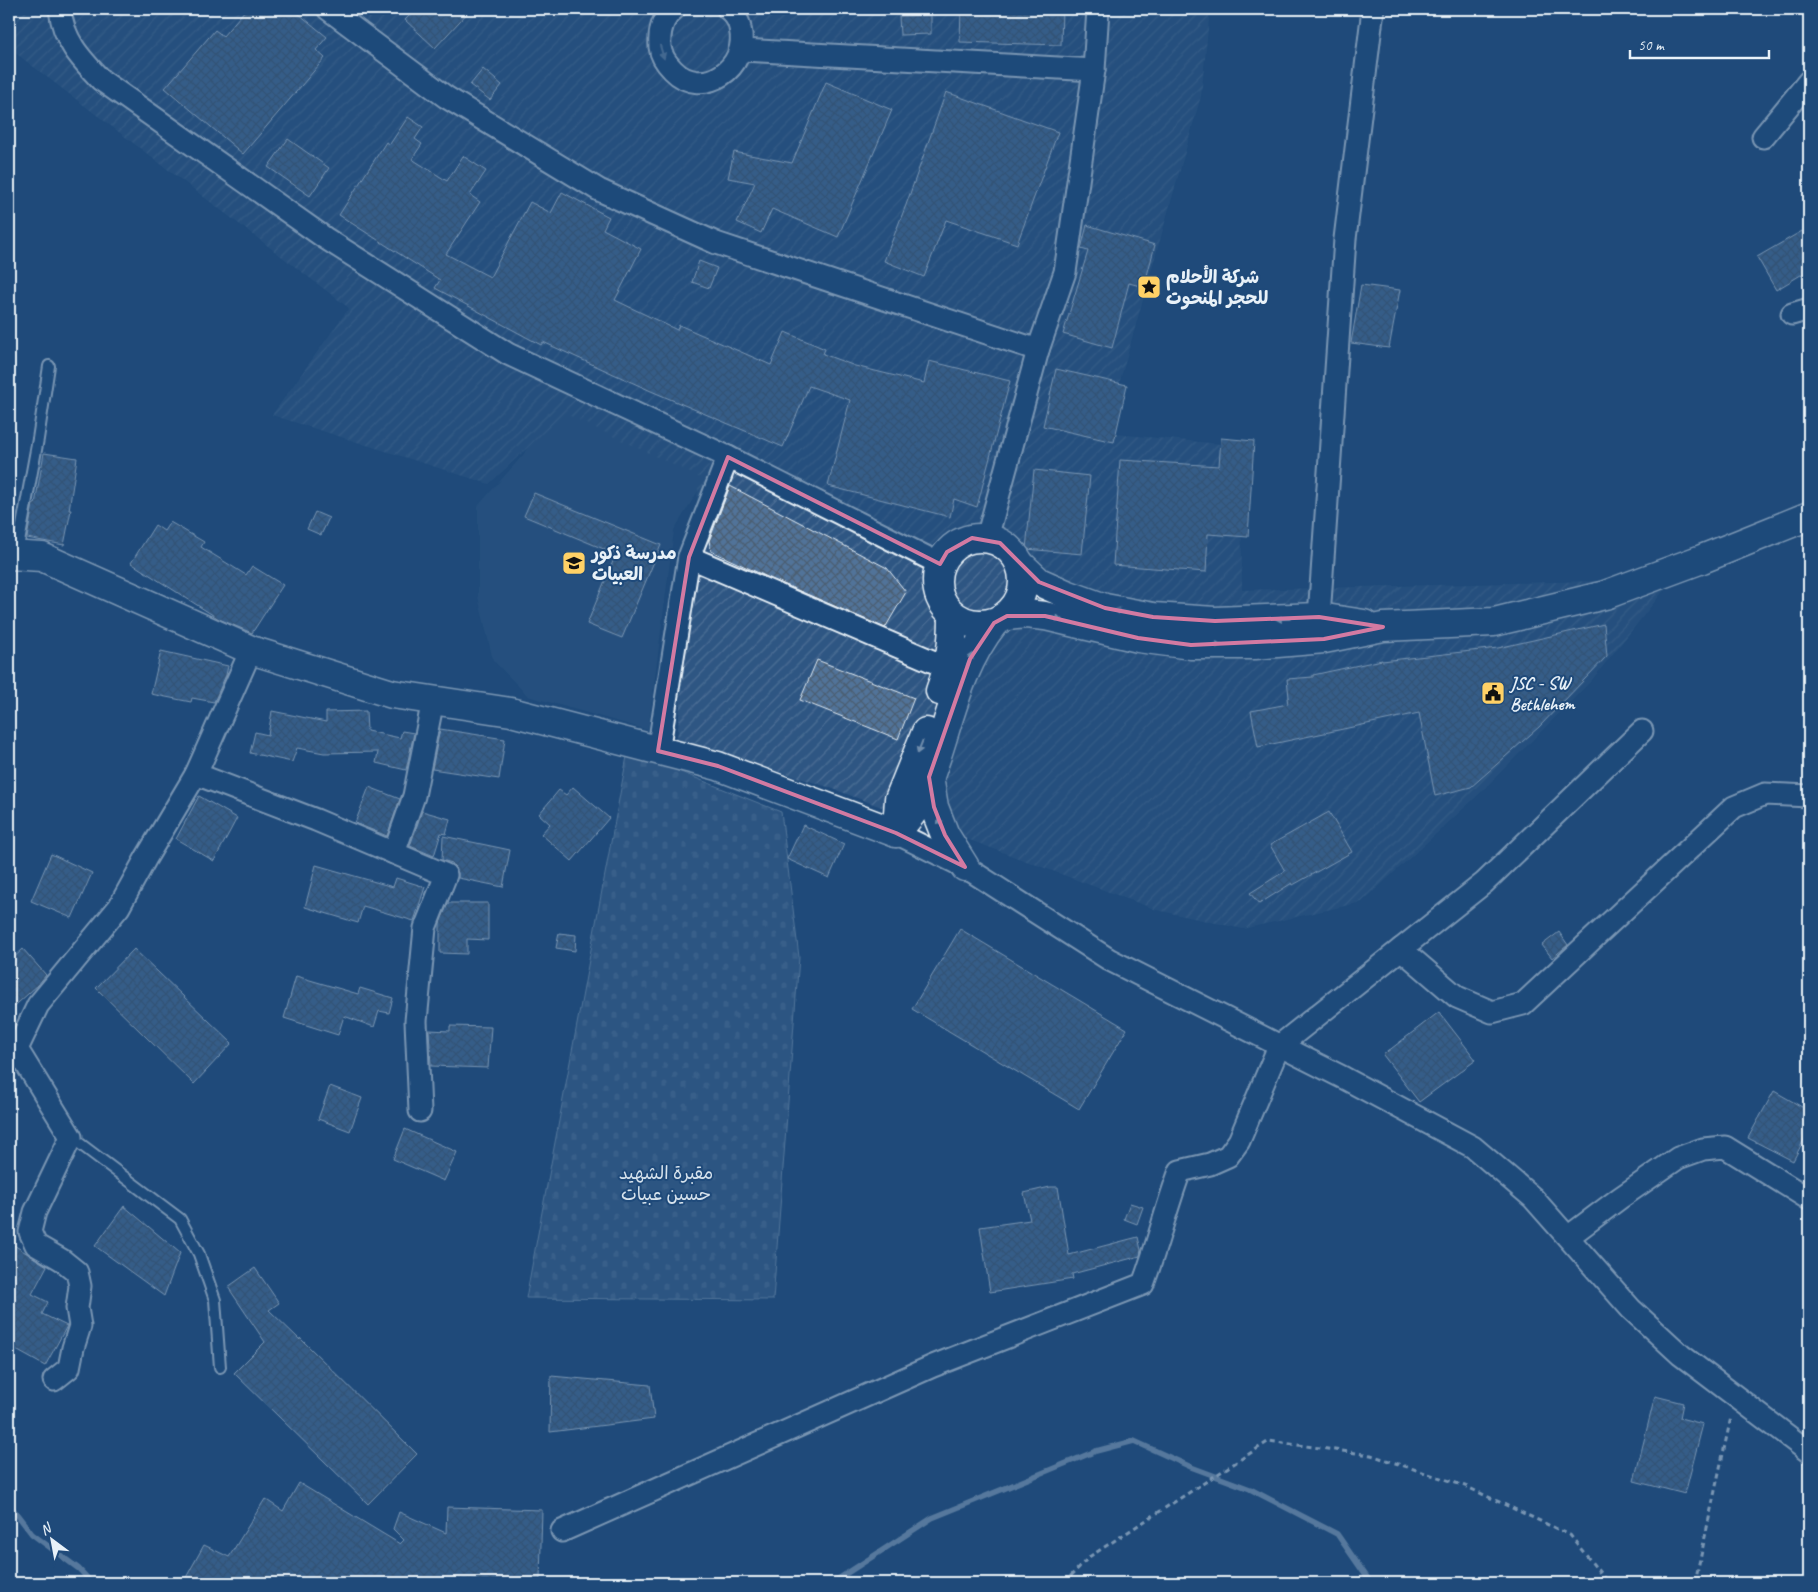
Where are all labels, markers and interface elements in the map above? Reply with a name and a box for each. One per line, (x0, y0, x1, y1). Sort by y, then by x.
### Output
scale bar (1630, 28, 1769, 60)
text: 50 m (1638, 36, 1665, 55)
one-way arrow (659, 45, 667, 60)
place label: شركة الأحلام للحجر المنحوت (1166, 265, 1268, 310)
place icon: شركة الأحلام للحجر المنحوت (1136, 274, 1162, 300)
place label: مدرسة ذكور العبيات (590, 542, 677, 585)
school or university icon: مدرسة ذكور العبيات (561, 550, 587, 576)
one-way arrow (1113, 606, 1129, 614)
one-way arrow (1047, 615, 1063, 623)
one-way arrow (1274, 615, 1290, 623)
one-way arrow (1207, 641, 1223, 649)
one-way arrow (966, 653, 974, 667)
place label: JSC - SW Bethlehem (1508, 672, 1575, 715)
public building icon: JSC - SW Bethlehem (1480, 680, 1506, 706)
one-way arrow (916, 740, 924, 755)
one-way arrow (937, 817, 944, 832)
park label: مقبرة الشهيد حسين عبيات (619, 1162, 713, 1205)
north arrow (28, 1514, 78, 1564)
text: N (37, 1519, 56, 1539)

